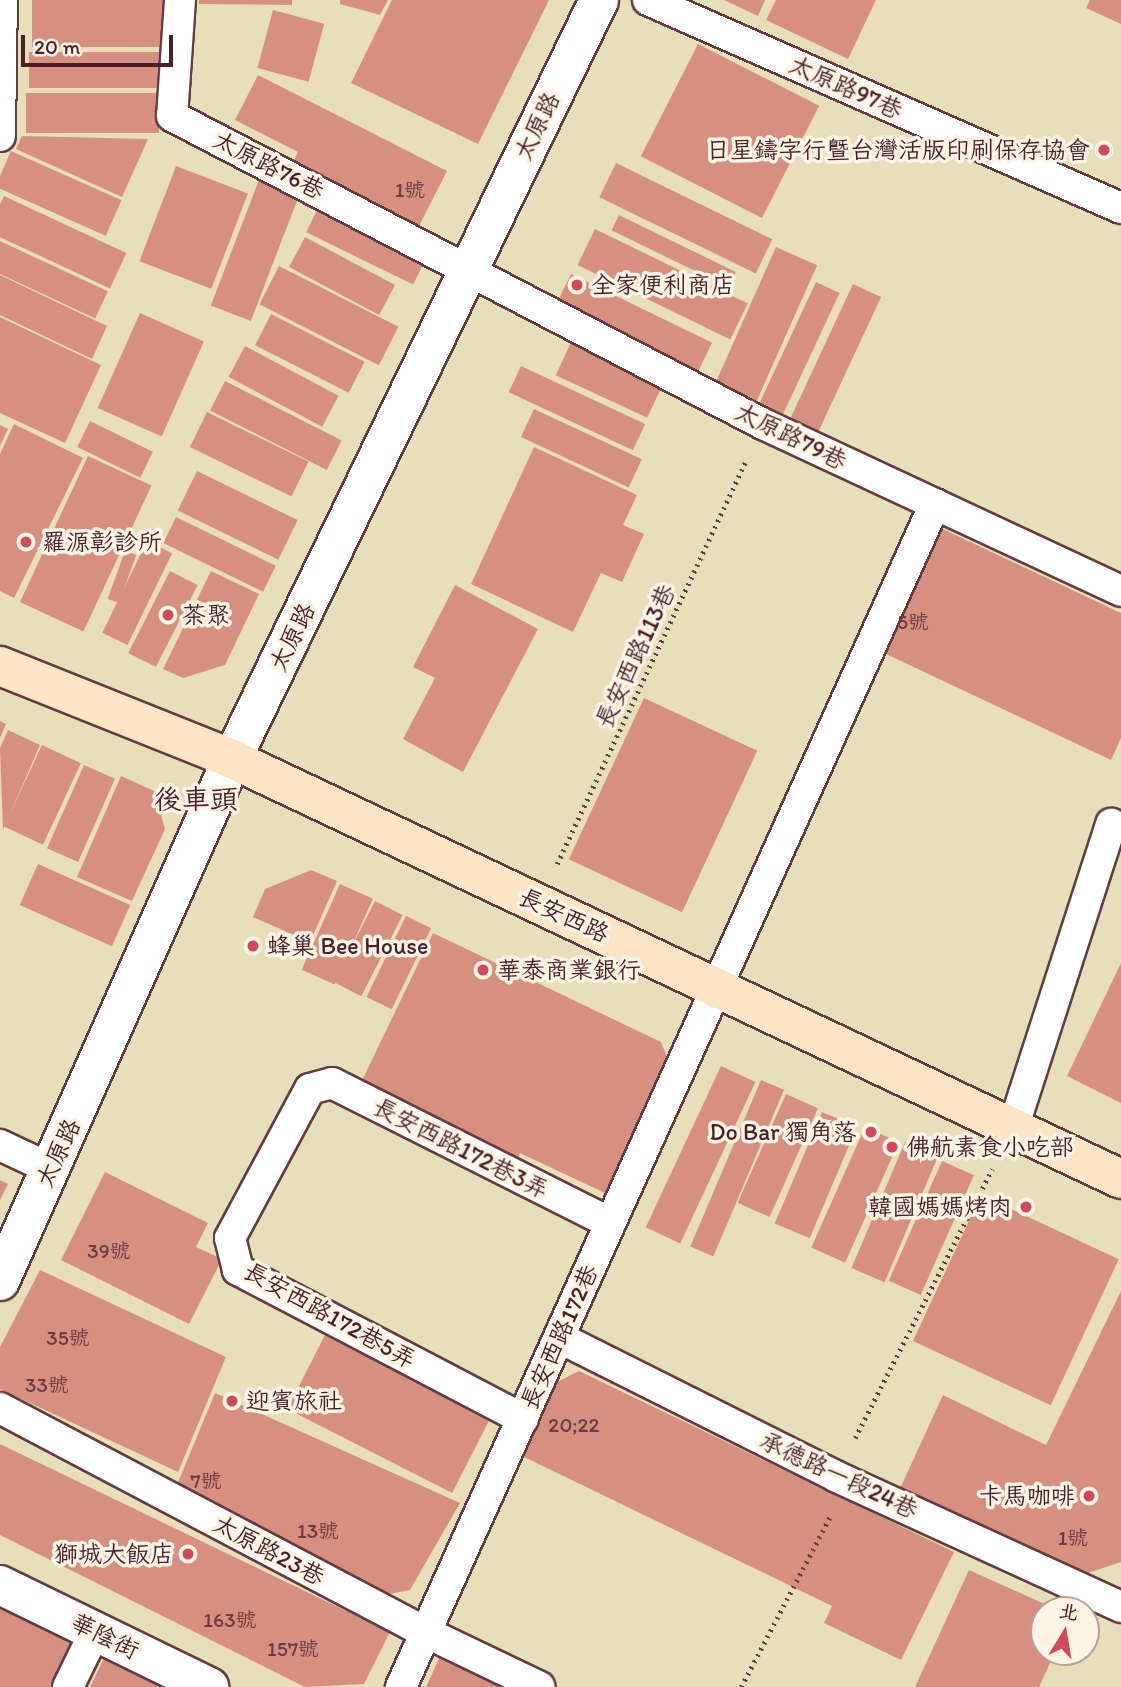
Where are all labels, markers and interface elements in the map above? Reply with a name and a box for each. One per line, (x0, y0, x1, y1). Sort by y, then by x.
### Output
scale bar (24, 21, 177, 65)
text: 20 m (34, 34, 80, 59)
street label: 太原路97巷 (785, 49, 907, 125)
street label: 太原路 (508, 87, 566, 165)
street label: 太原路76巷 (209, 125, 329, 205)
place label: 日星鑄字行暨台灣活版印刷保存協會 (706, 136, 1090, 164)
marker: 日星鑄字行暨台灣活版印刷保存協會 (1096, 142, 1112, 158)
house number: 1號 (395, 177, 425, 203)
place label: 全家便利商店 (591, 271, 735, 299)
marker: 全家便利商店 (569, 277, 585, 293)
street label: 太原路79巷 (731, 397, 851, 475)
place label: 羅源彰診所 (42, 528, 162, 556)
marker: 羅源彰診所 (16, 532, 36, 552)
street label: 長安西路113巷 (589, 580, 681, 732)
street label: 太原路 (263, 598, 321, 676)
place label: 茶聚 (182, 601, 230, 629)
marker: 茶聚 (160, 607, 176, 623)
house number: 5號 (897, 609, 929, 635)
district label: 後車頭 (154, 782, 238, 816)
street label: 長安西路 (514, 882, 614, 948)
place label: 蜂巢 Bee House (267, 932, 428, 960)
marker: 蜂巢 Bee House (245, 938, 261, 954)
place label: 華泰商業銀行 (497, 956, 641, 984)
marker: 華泰商業銀行 (475, 962, 491, 978)
street label: 長安西路172巷3弄 (369, 1091, 553, 1205)
street label: 太原路 (30, 1114, 86, 1192)
place label: Do Bar 獨角落 (708, 1118, 857, 1146)
marker: Do Bar 獨角落 (863, 1124, 879, 1140)
place label: 佛航素食小吃部 (906, 1133, 1074, 1161)
marker: 佛航素食小吃部 (884, 1139, 900, 1155)
place label: 韓國媽媽烤肉 (868, 1193, 1012, 1221)
marker: 韓國媽媽烤肉 (1018, 1199, 1034, 1215)
house number: 39號 (87, 1238, 131, 1264)
street label: 長安西路172巷5弄 (239, 1256, 421, 1374)
street label: 長安西路172巷 (514, 1260, 604, 1414)
house number: 35號 (46, 1325, 90, 1351)
house number: 33號 (25, 1372, 69, 1398)
place label: 迎賓旅社 (246, 1387, 342, 1415)
marker: 迎賓旅社 (224, 1393, 240, 1409)
house number: 20;22 (548, 1412, 600, 1438)
street label: 承德路一段24巷 (755, 1426, 923, 1524)
house number: 7號 (190, 1468, 222, 1494)
place label: 卡馬咖啡 (979, 1482, 1075, 1510)
marker: 卡馬咖啡 (1081, 1488, 1097, 1504)
street label: 太原路23巷 (209, 1509, 329, 1591)
house number: 13號 (297, 1518, 339, 1544)
house number: 1號 (1058, 1525, 1088, 1551)
place label: 獅城大飯店 (54, 1540, 174, 1568)
marker: 獅城大飯店 (180, 1546, 196, 1562)
north arrow (1030, 1596, 1100, 1666)
text: 北 (1057, 1599, 1080, 1625)
street label: 華陰街 (66, 1607, 144, 1665)
house number: 163號 (203, 1607, 257, 1633)
house number: 157號 (267, 1636, 319, 1662)

